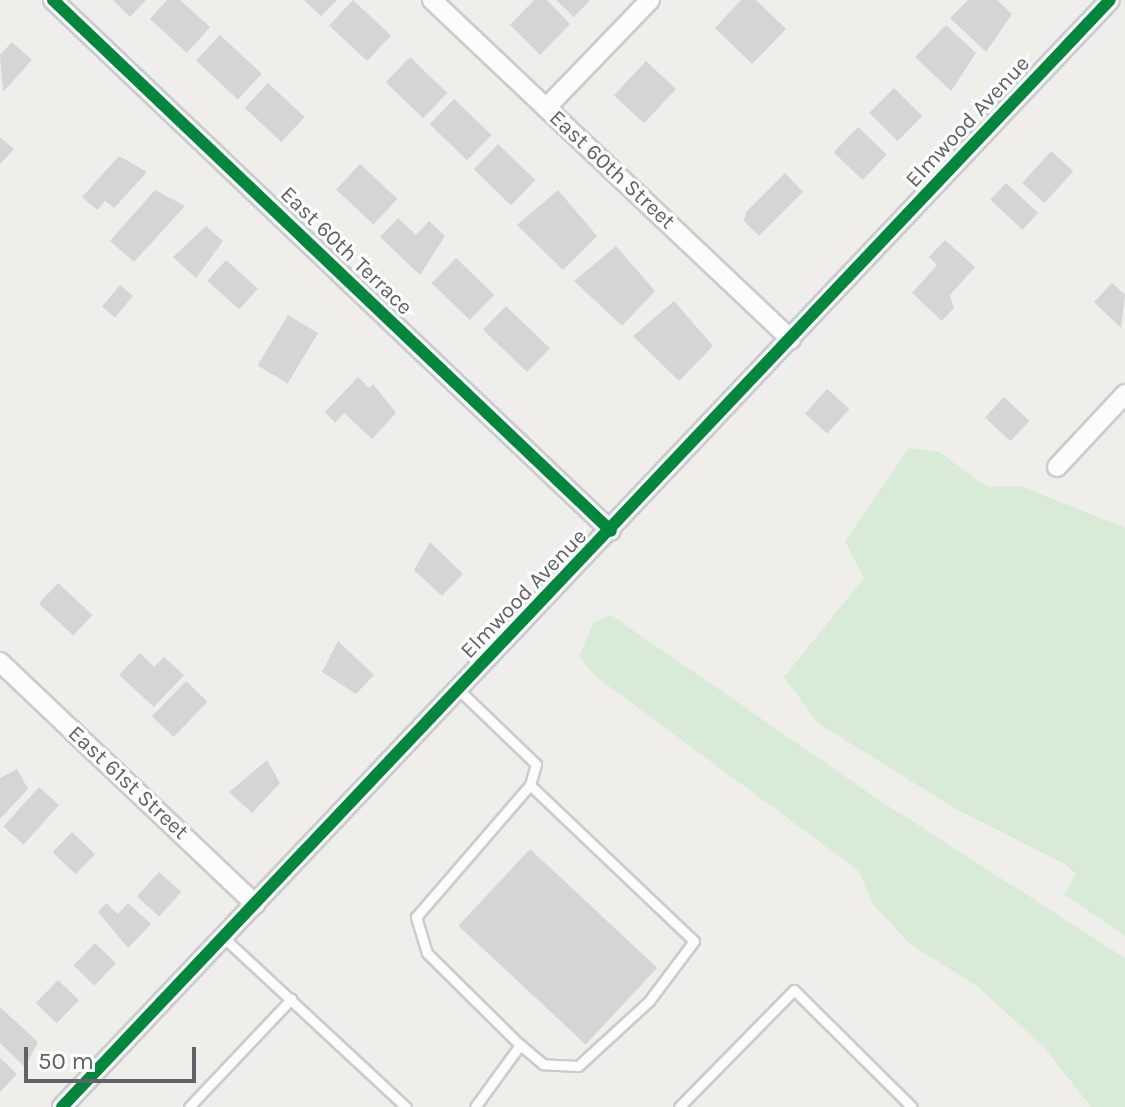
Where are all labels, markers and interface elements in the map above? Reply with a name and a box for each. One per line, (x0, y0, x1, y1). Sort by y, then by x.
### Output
street label: Elmwood Avenue (900, 51, 1036, 193)
street label: East 60th Street (544, 105, 680, 235)
street label: East 60th Terrace (275, 181, 417, 321)
street label: Elmwood Avenue (456, 524, 592, 664)
street label: East 61st Street (62, 721, 194, 845)
scale bar (28, 1031, 200, 1081)
text: 50 m (38, 1047, 94, 1075)

